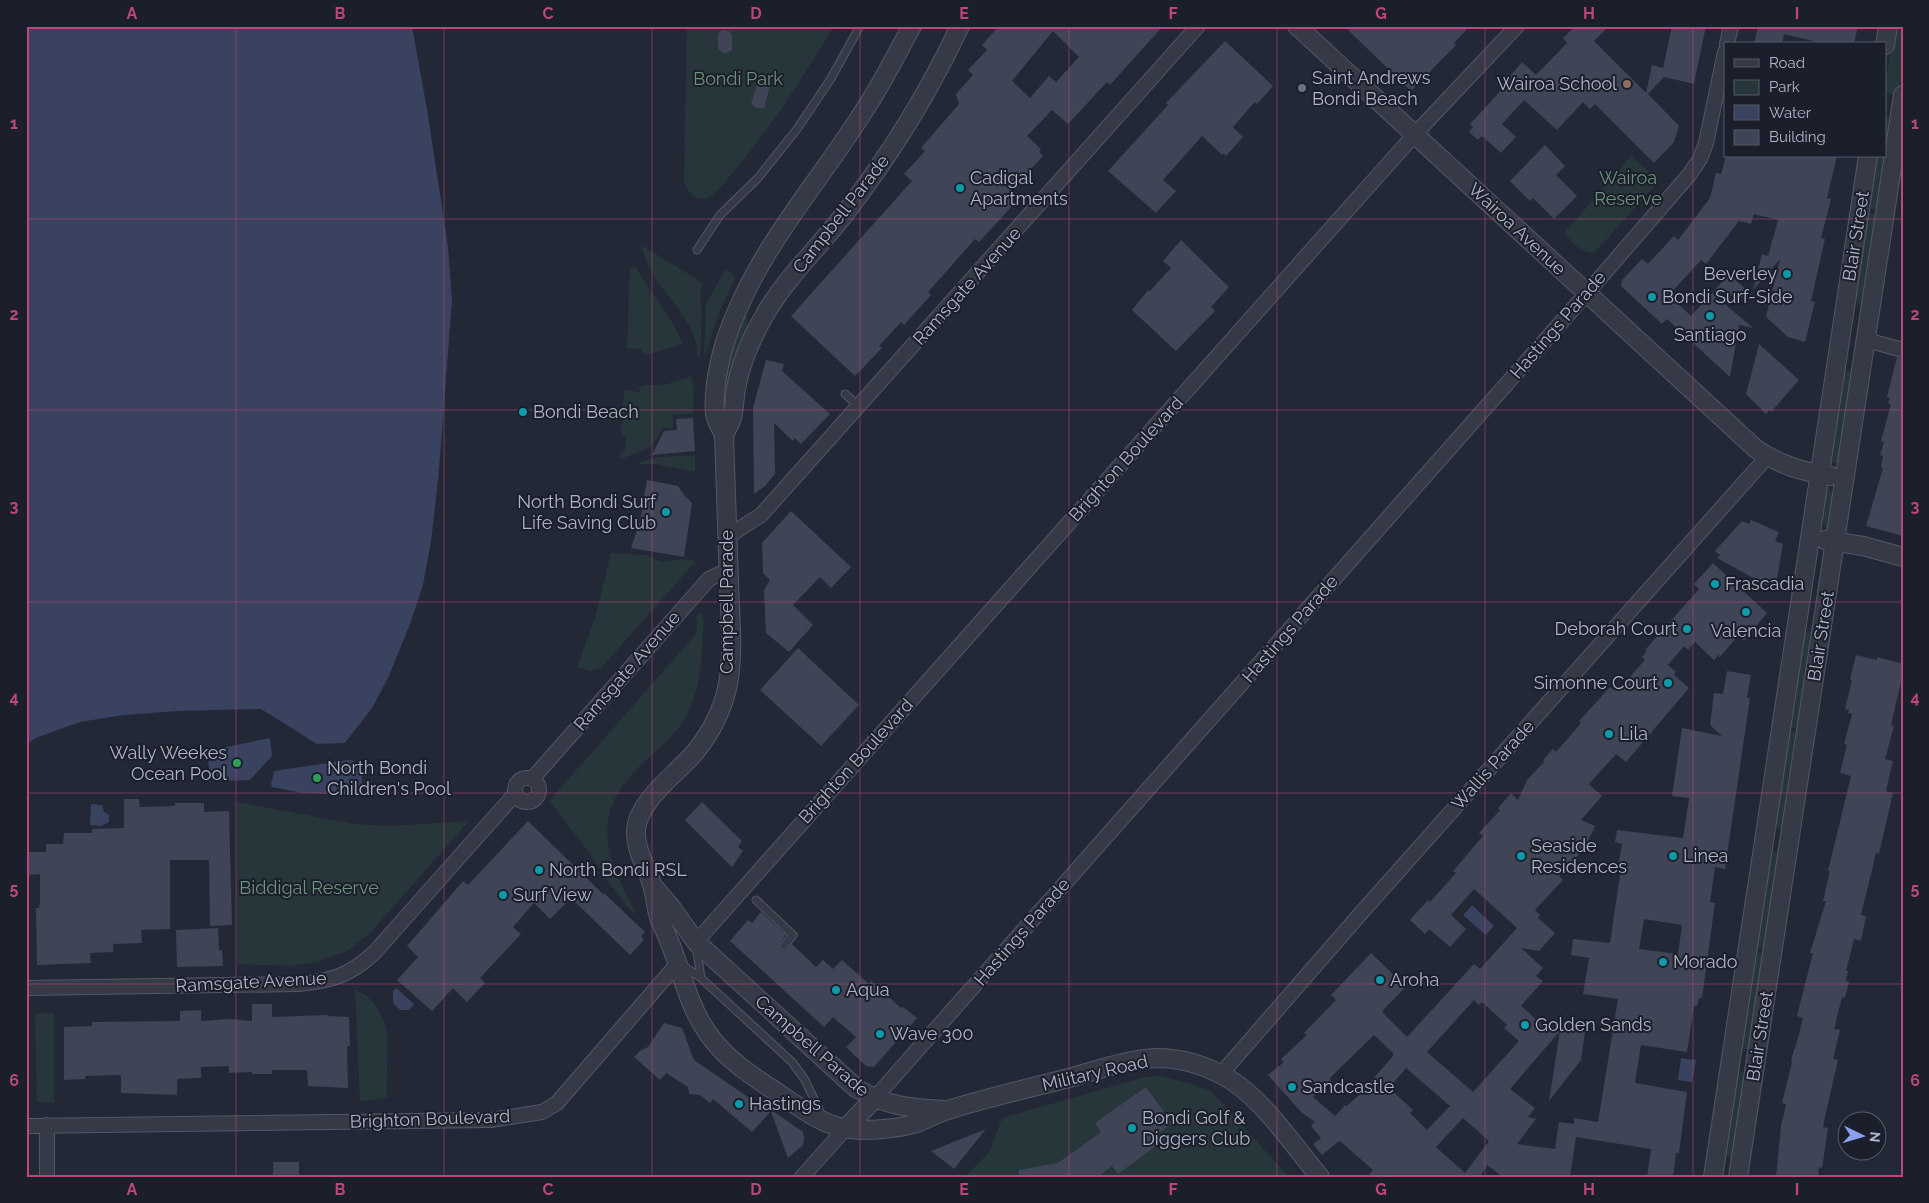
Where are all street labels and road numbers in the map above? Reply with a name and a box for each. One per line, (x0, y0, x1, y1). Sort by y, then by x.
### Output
street label: Campbell Parade (788, 150, 893, 277)
street label: Wairoa Avenue (1464, 178, 1571, 279)
street label: Blair Street (1838, 189, 1873, 283)
street label: Ramsgate Avenue (908, 222, 1025, 349)
street label: Hastings Parade (1505, 266, 1610, 383)
street label: Brighton Boulevard (1064, 392, 1187, 525)
street label: Campbell Parade (716, 530, 737, 674)
street label: Hastings Parade (1237, 570, 1342, 687)
street label: Blair Street (1803, 589, 1838, 683)
street label: Ramsgate Avenue (569, 606, 684, 735)
street label: Brighton Boulevard (794, 694, 917, 827)
street label: Wallis Parade (1447, 715, 1539, 814)
street label: Hastings Parade (969, 873, 1074, 990)
street label: Ramsgate Avenue (175, 967, 327, 996)
street label: Blair Street (1742, 989, 1777, 1083)
street label: Campbell Parade (751, 990, 874, 1101)
street label: Military Road (1040, 1050, 1150, 1095)
street label: Brighton Boulevard (349, 1105, 511, 1132)

